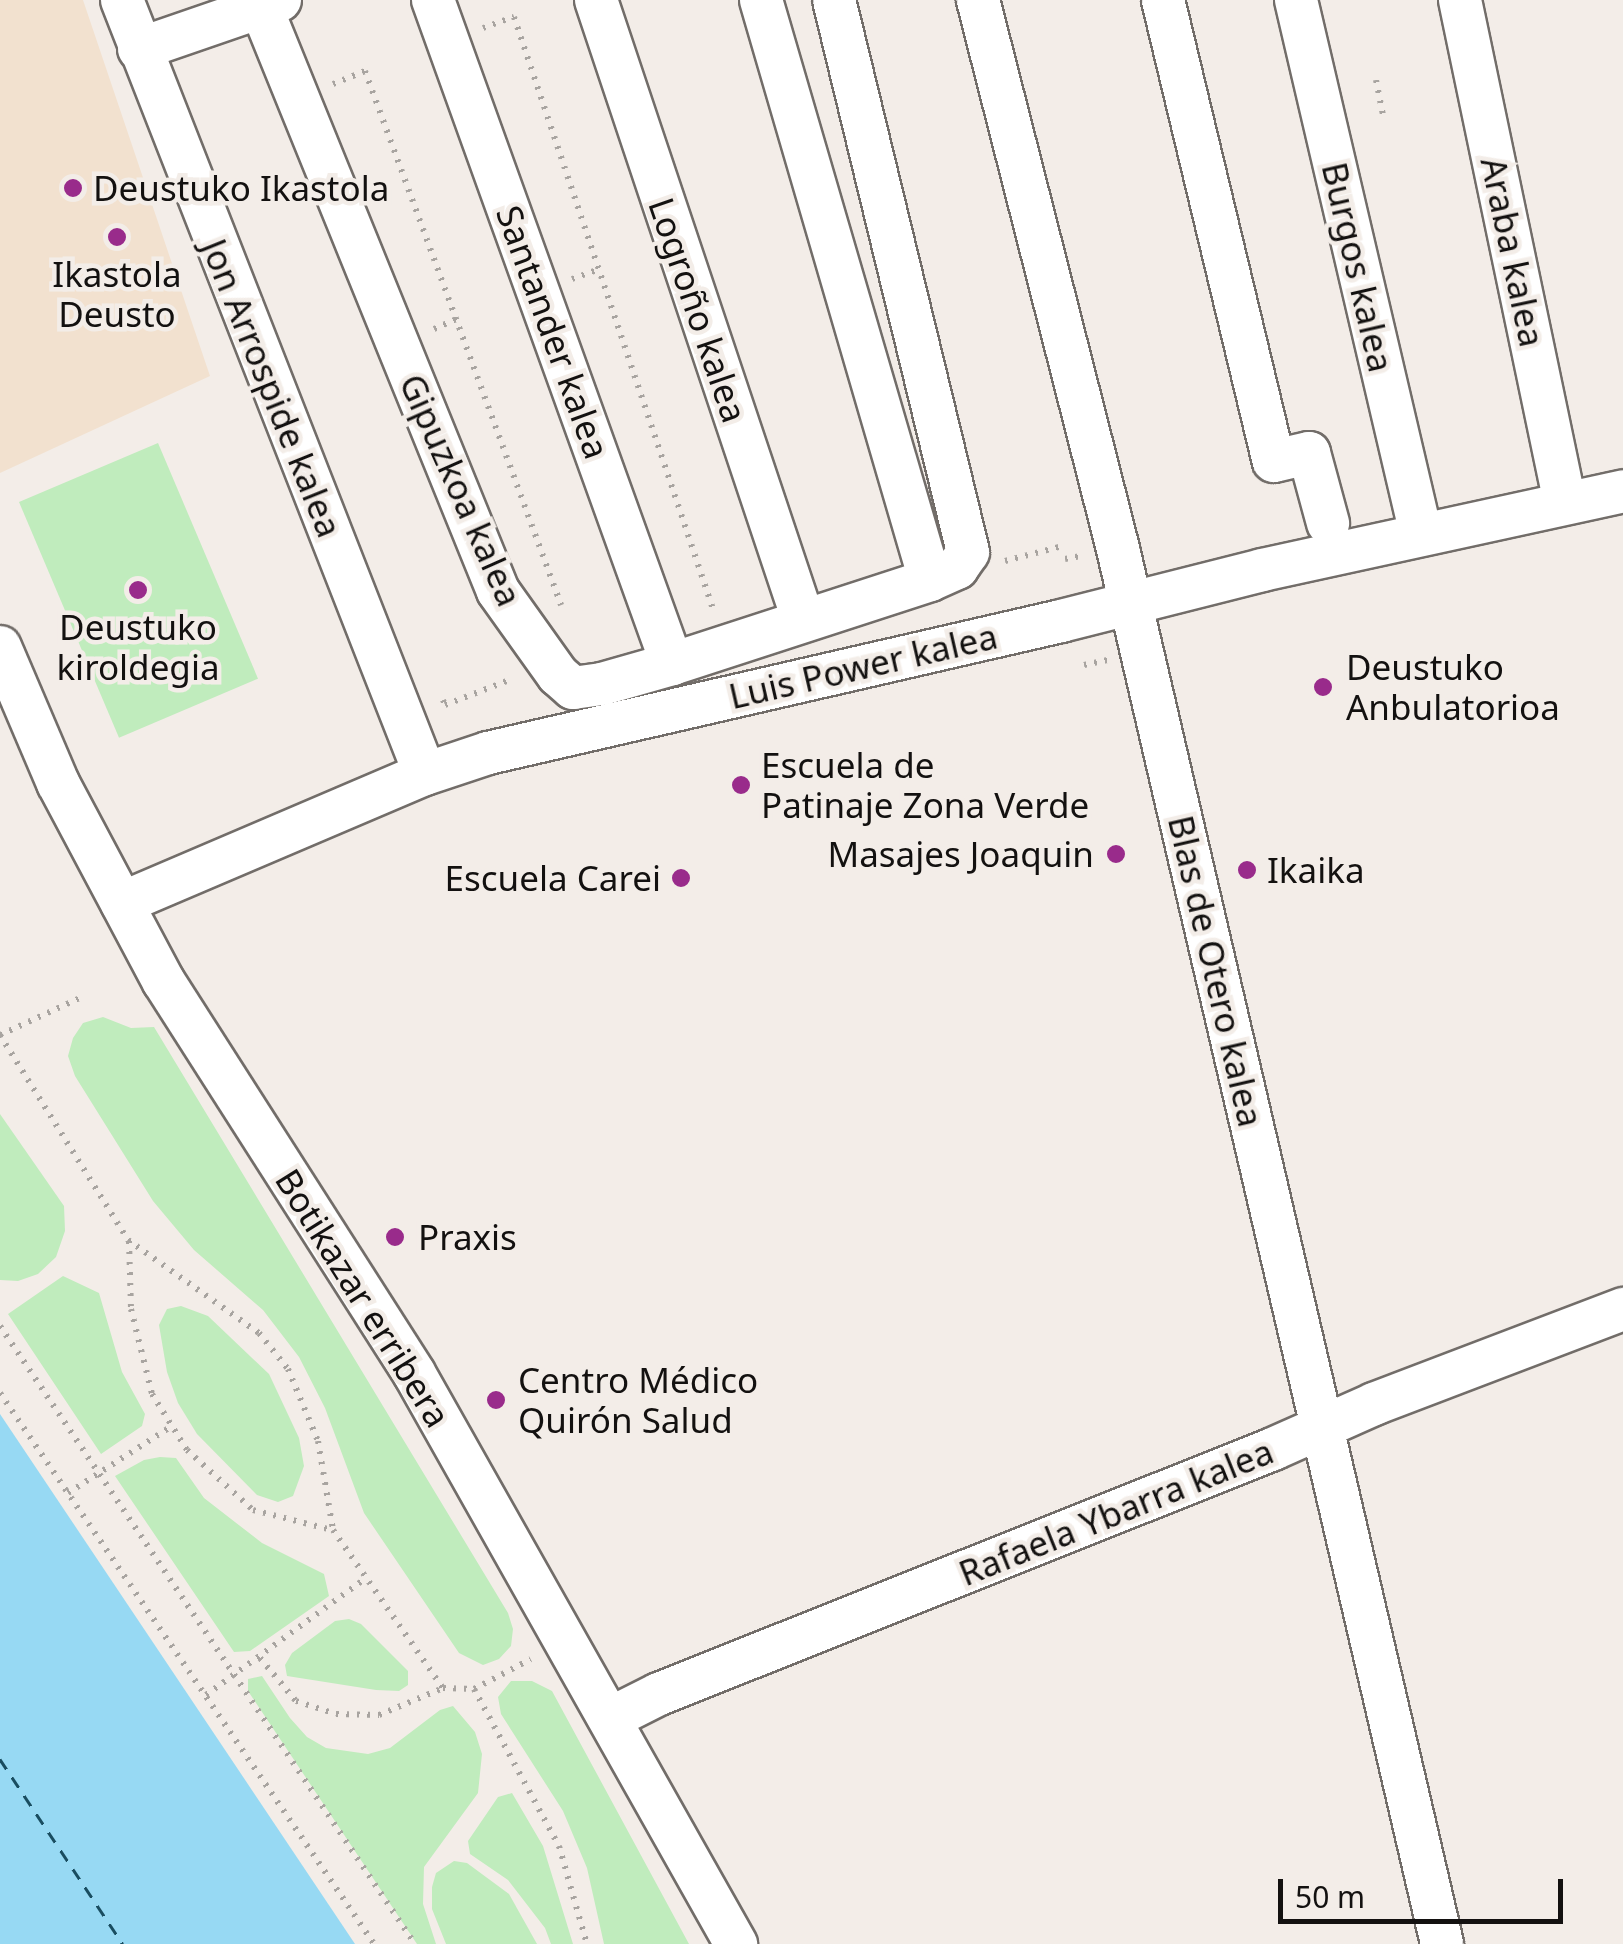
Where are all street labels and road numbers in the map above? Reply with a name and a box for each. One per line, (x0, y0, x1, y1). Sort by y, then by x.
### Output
street label: Araba kalea (1472, 153, 1554, 351)
street label: Burgos kalea (1313, 158, 1403, 376)
street label: Logroño kalea (640, 192, 756, 428)
street label: Santander kalea (488, 200, 618, 464)
street label: Jon Arrospide kalea (193, 233, 351, 543)
street label: Gipuzkoa kalea (391, 368, 531, 612)
street label: Luis Power kalea (725, 615, 1001, 717)
street label: Blas de Otero kalea (1160, 811, 1272, 1131)
street label: Botikazar erribera (267, 1161, 459, 1435)
street label: Rafaela Ybarra kalea (953, 1430, 1279, 1594)

